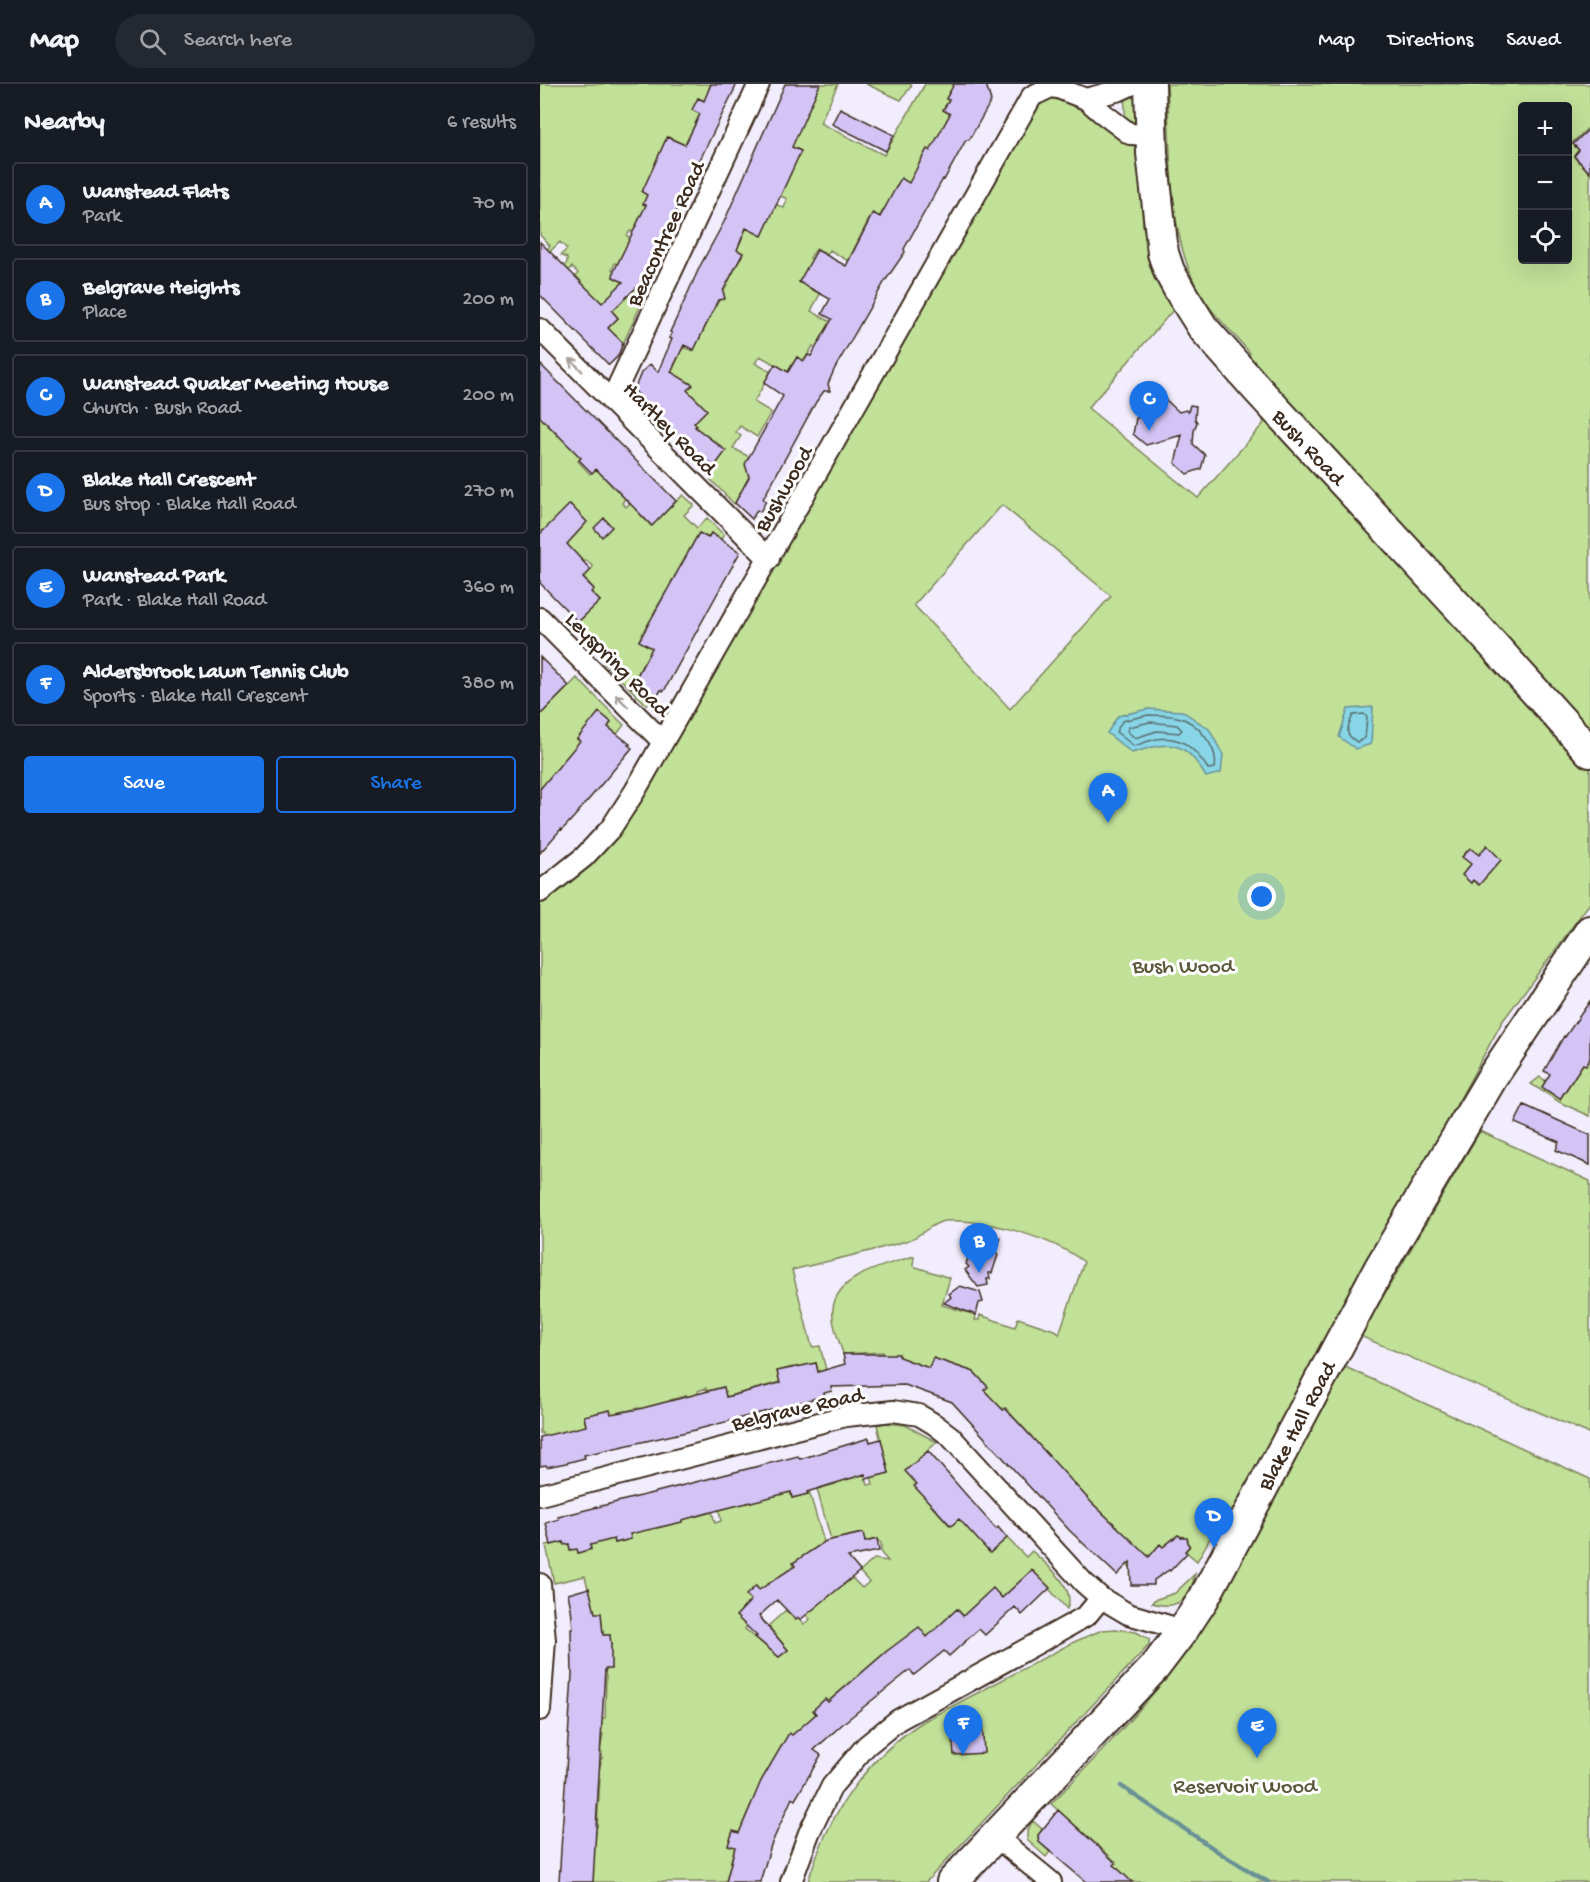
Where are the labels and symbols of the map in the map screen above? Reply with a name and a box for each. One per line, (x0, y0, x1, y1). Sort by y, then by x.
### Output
street label: Beacontree Road (622, 156, 713, 312)
one-way arrow (568, 358, 583, 373)
street label: Hartley Road (616, 378, 722, 484)
pin: C (1130, 382, 1168, 431)
street label: Bush Road (1265, 404, 1350, 494)
street label: Bushwood (750, 441, 821, 538)
street label: Leyspring Road (558, 608, 676, 725)
one-way arrow (614, 693, 629, 708)
pin: A (1088, 774, 1128, 823)
your location (1247, 882, 1276, 911)
park label: Bush Wood (1131, 955, 1236, 981)
pin: B (960, 1224, 998, 1273)
street label: Blake Hall Road (1253, 1356, 1344, 1497)
street label: Belgrave Road (729, 1383, 868, 1439)
pin: D (1194, 1498, 1234, 1548)
pin: F (944, 1706, 982, 1755)
pin: E (1238, 1708, 1276, 1758)
park label: Reservoir Wood (1173, 1775, 1319, 1801)

